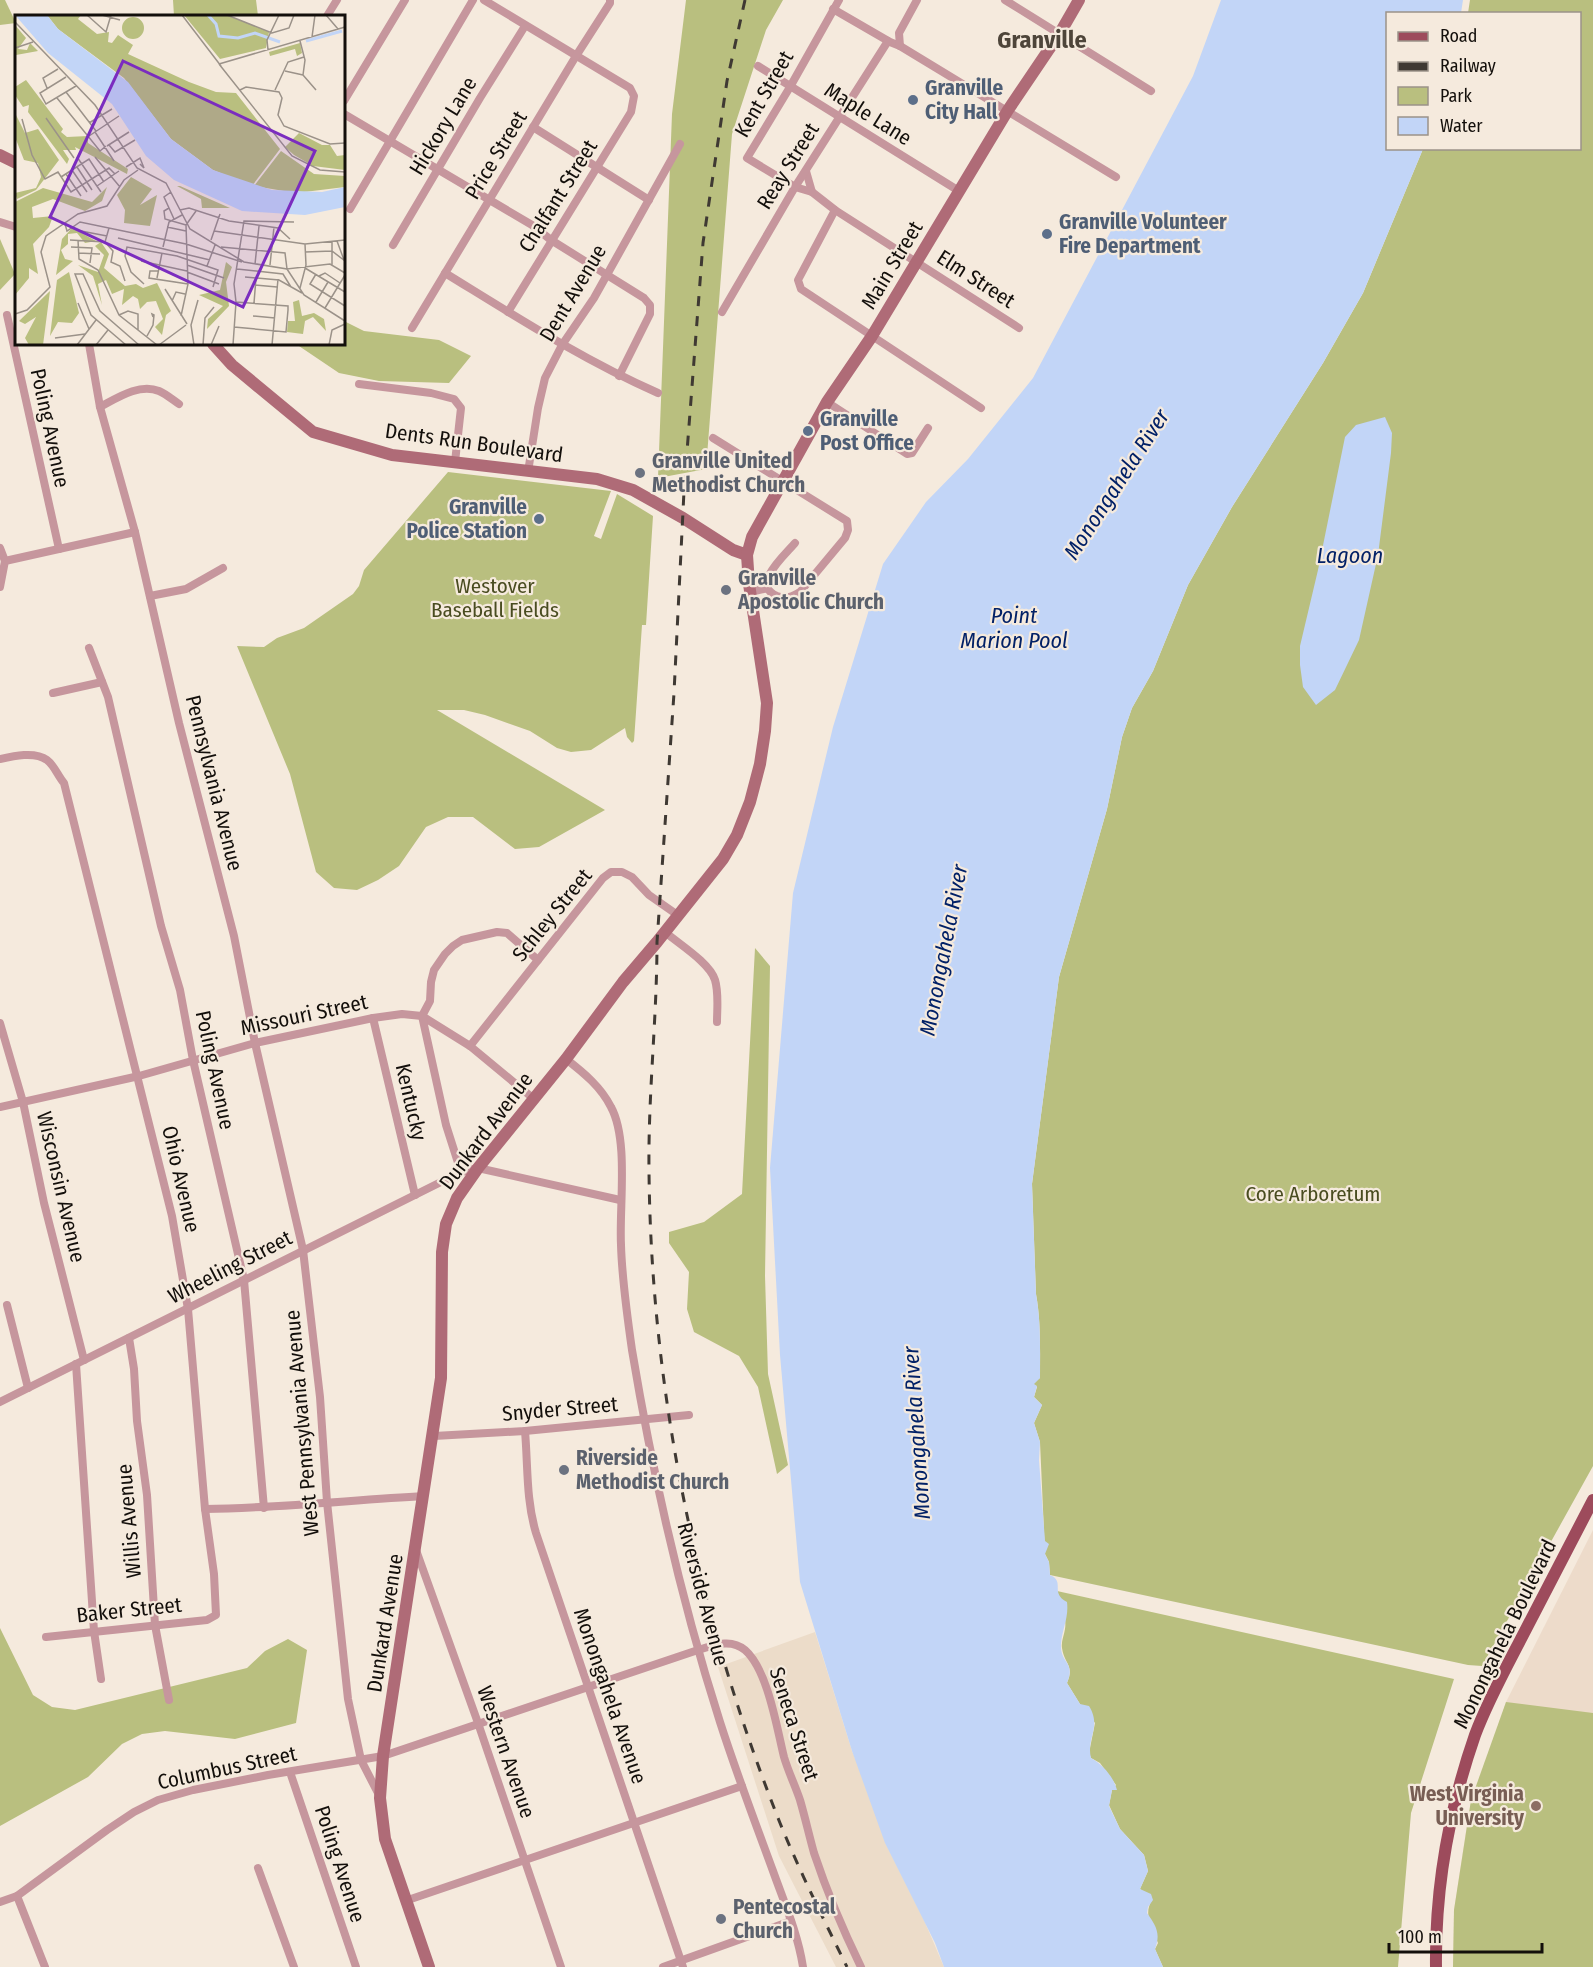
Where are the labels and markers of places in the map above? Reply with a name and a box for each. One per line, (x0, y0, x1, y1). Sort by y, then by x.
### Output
place label: Granville City Hall (925, 75, 1003, 125)
marker: Granville City Hall (906, 93, 920, 107)
place label: Granville Volunteer Fire Department (1059, 209, 1227, 259)
marker: Granville Volunteer Fire Department (1040, 227, 1054, 241)
place label: Granville Post Office (820, 406, 914, 456)
marker: Granville Post Office (801, 424, 815, 438)
place label: Granville United Methodist Church (652, 448, 805, 498)
marker: Granville United Methodist Church (633, 466, 647, 480)
place label: Granville Police Station (407, 494, 527, 544)
marker: Granville Police Station (532, 512, 546, 526)
place label: Granville Apostolic Church (737, 565, 884, 615)
marker: Granville Apostolic Church (719, 583, 733, 597)
place label: Riverside Methodist Church (576, 1445, 729, 1495)
marker: Riverside Methodist Church (557, 1463, 571, 1477)
place label: West Virginia University (1410, 1781, 1525, 1831)
marker: West Virginia University (1529, 1799, 1543, 1813)
place label: Pentecostal Church (733, 1894, 836, 1944)
marker: Pentecostal Church (714, 1912, 728, 1926)

